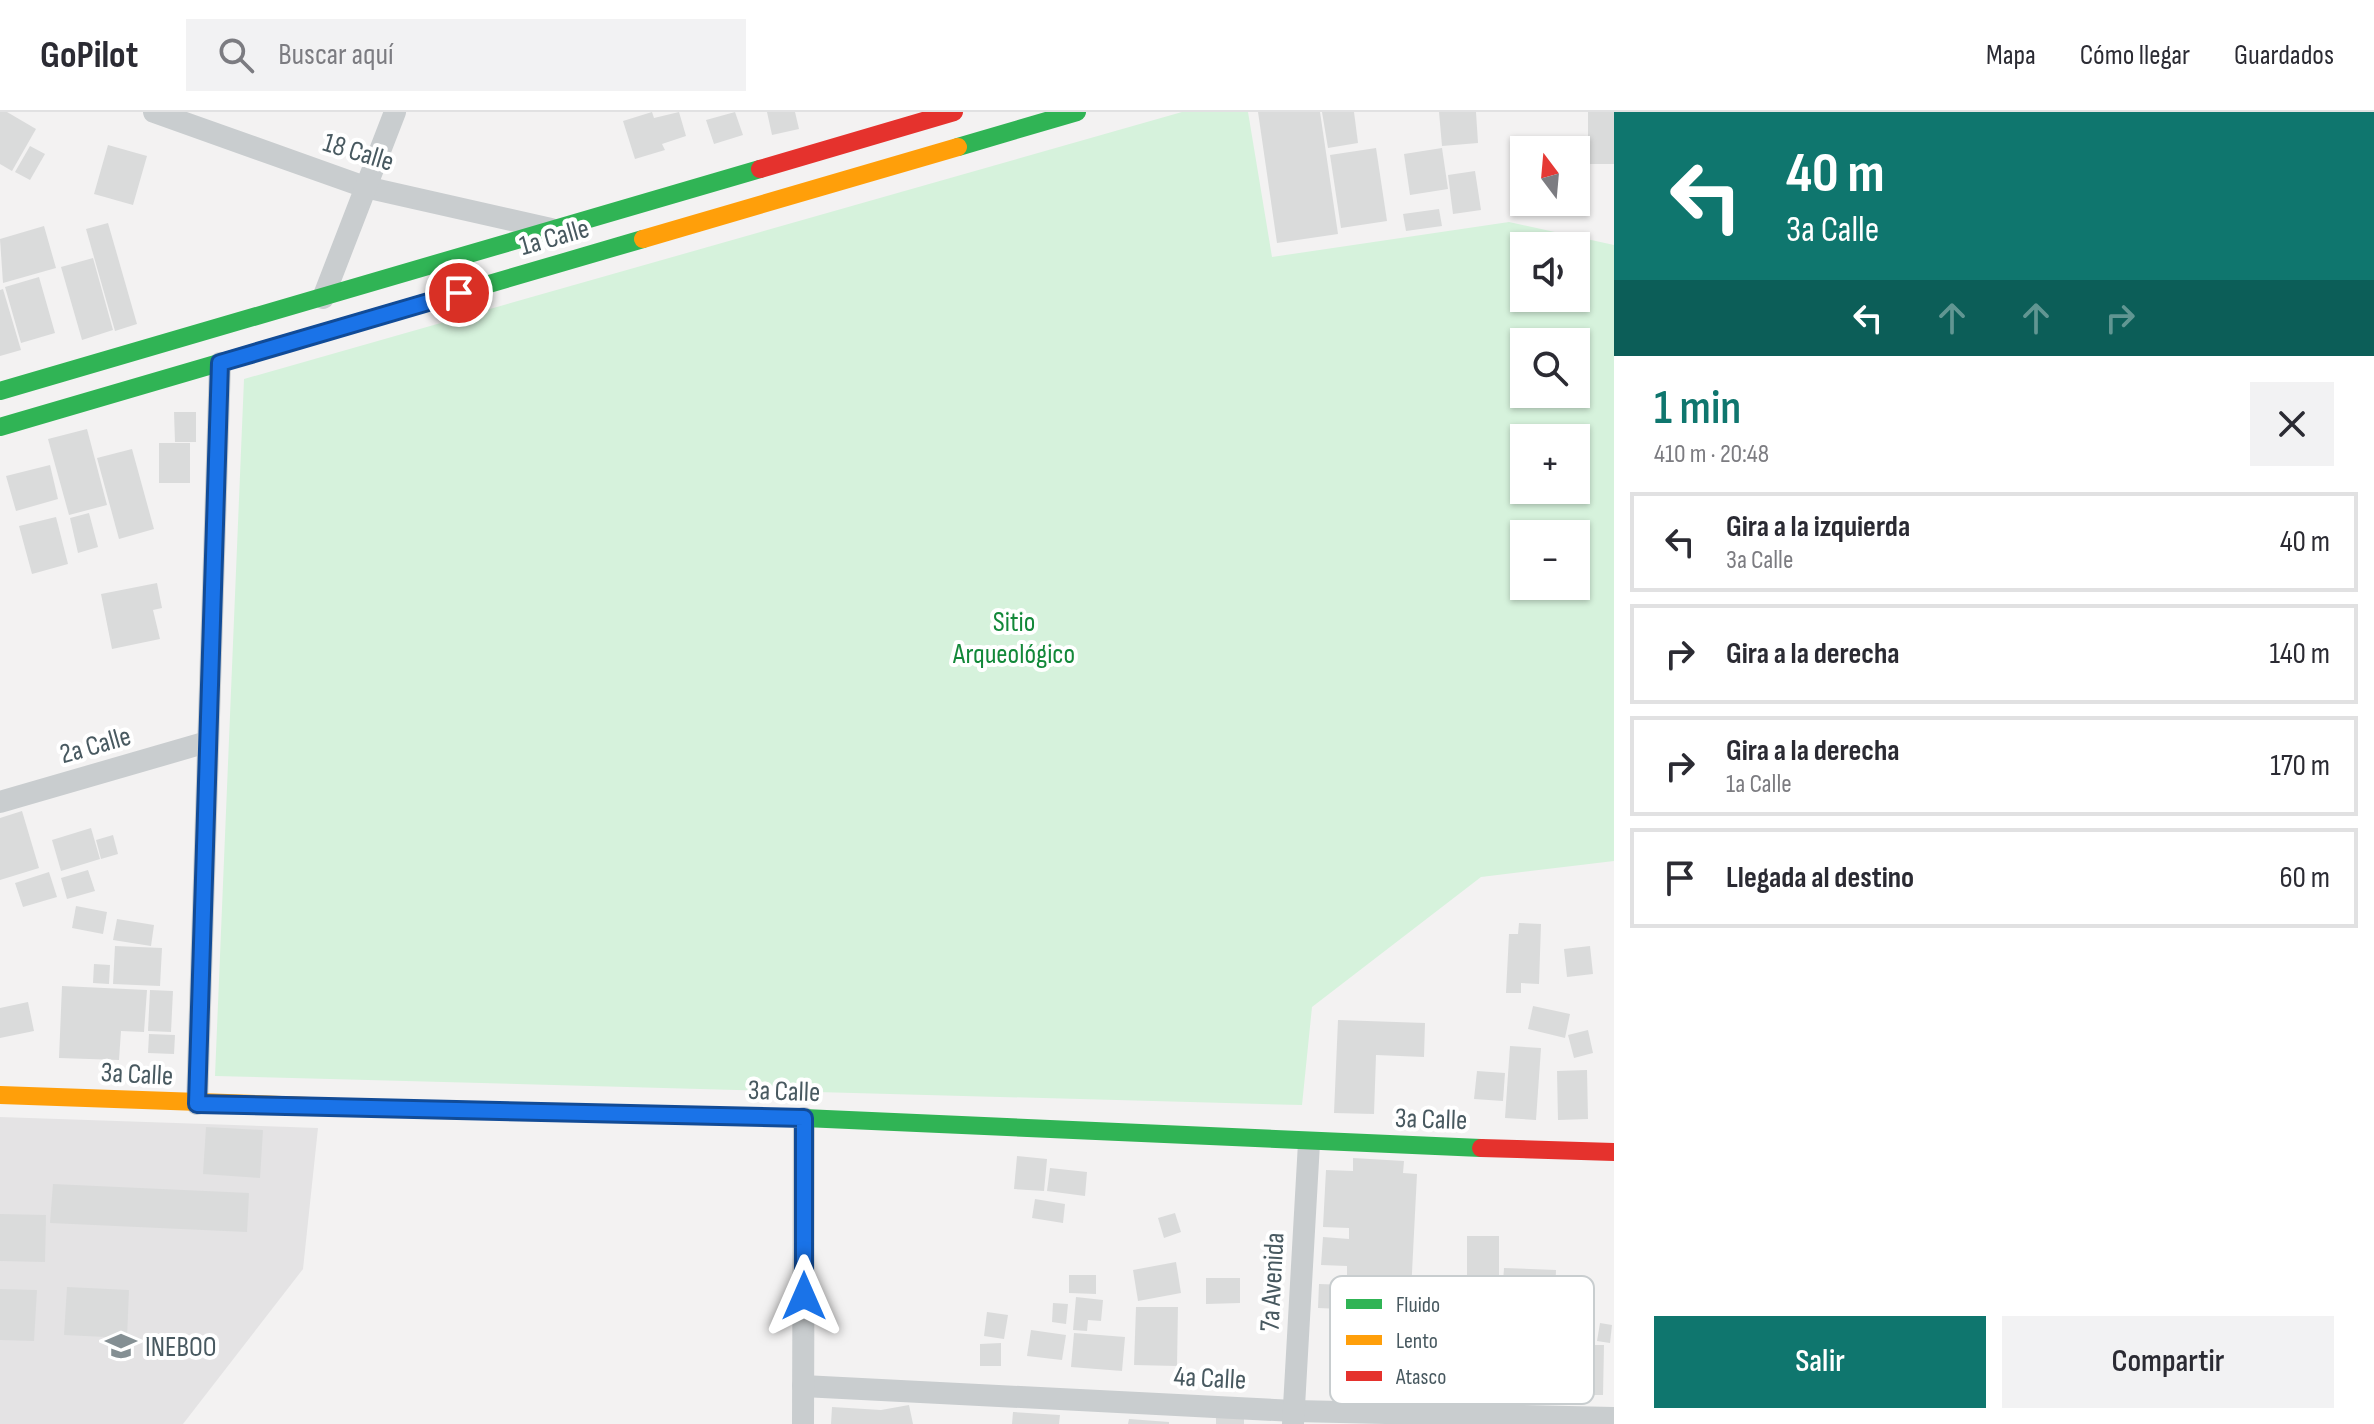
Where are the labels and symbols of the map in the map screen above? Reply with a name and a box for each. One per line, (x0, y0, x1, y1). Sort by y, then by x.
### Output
street label: 18 Calle (319, 126, 398, 179)
north arrow (1510, 136, 1590, 216)
street label: 1a Calle (516, 212, 593, 263)
pin (425, 259, 493, 327)
park label: Sitio Arqueológico (952, 606, 1075, 671)
street label: 2a Calle (56, 720, 135, 771)
street label: 3a Calle (100, 1056, 174, 1093)
street label: 3a Calle (747, 1074, 821, 1109)
street label: 3a Calle (1394, 1102, 1468, 1137)
street label: 7a Avenida (1253, 1232, 1292, 1332)
position arrow (762, 1254, 846, 1338)
legend (1330, 1276, 1594, 1404)
text: Fluido (1396, 1292, 1440, 1319)
text: Lento (1396, 1328, 1438, 1355)
school or university icon: INEBOO (104, 1329, 138, 1363)
place label: INEBOO (145, 1331, 217, 1364)
street label: 4a Calle (1173, 1360, 1247, 1397)
text: Atasco (1395, 1364, 1446, 1391)

